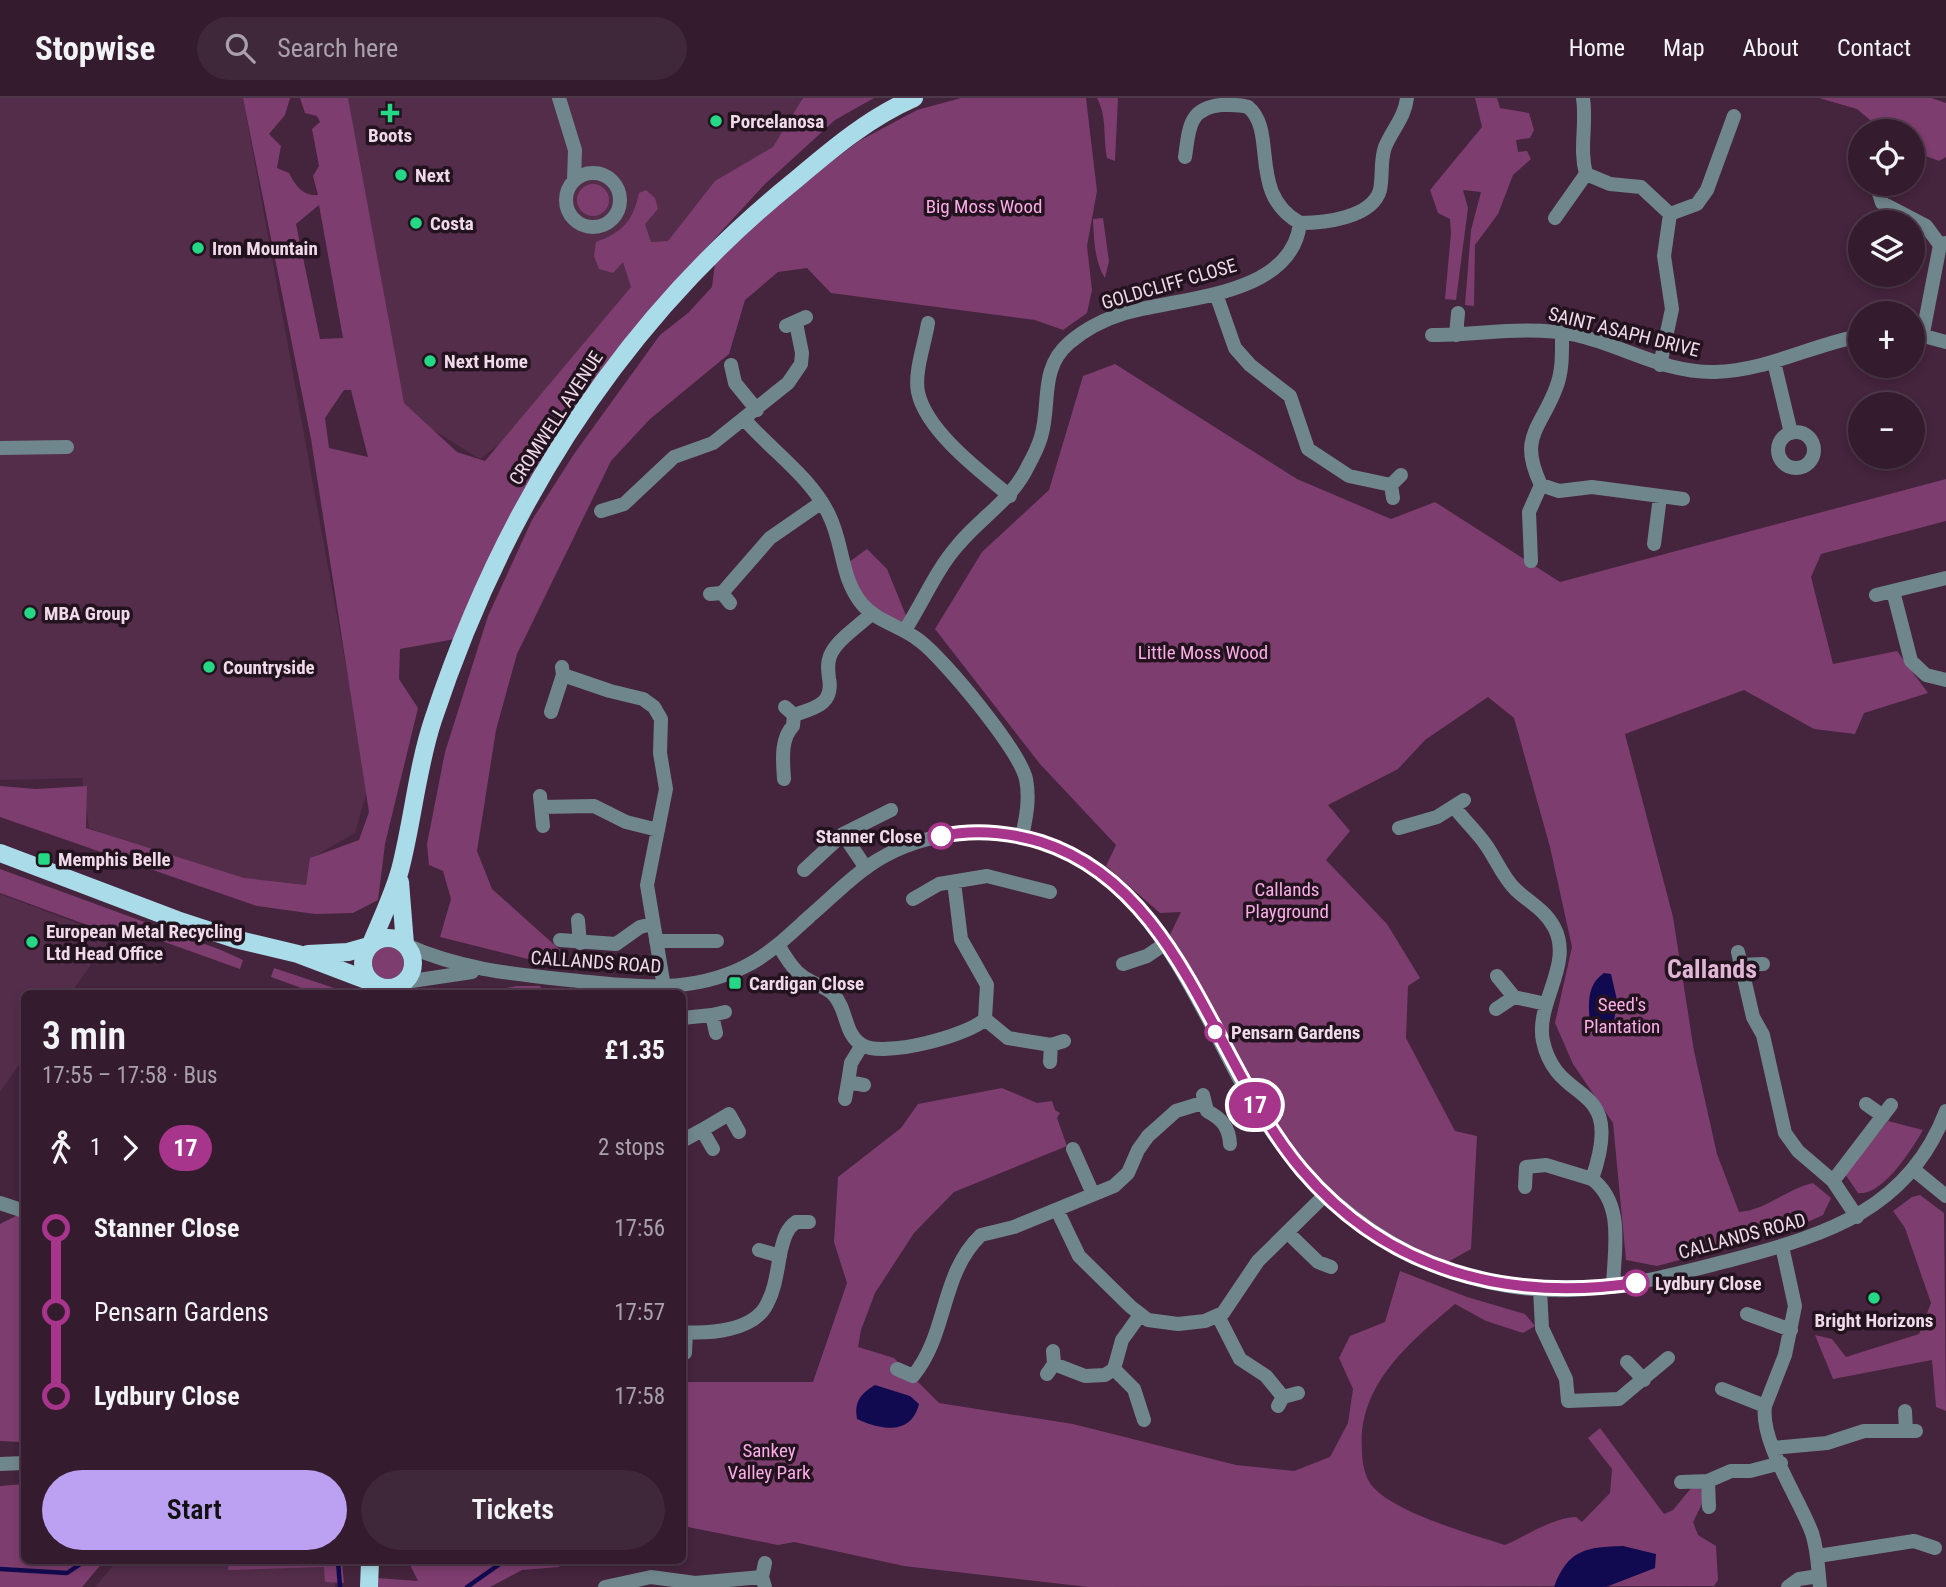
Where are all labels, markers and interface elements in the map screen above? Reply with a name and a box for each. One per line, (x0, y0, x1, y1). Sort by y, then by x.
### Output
search box (197, 17, 687, 80)
text: Stopwise (35, 29, 155, 68)
icon: search (221, 29, 259, 67)
text: Search here (277, 33, 398, 63)
text: Home (1569, 34, 1625, 62)
text: Map (1663, 34, 1705, 62)
text: About (1743, 34, 1799, 62)
text: Contact (1837, 34, 1911, 62)
marker: Boots (382, 105, 398, 121)
place label: Porcelanosa (730, 110, 824, 133)
marker: Porcelanosa (708, 113, 724, 129)
map controls (1848, 119, 1925, 469)
button: locate (1848, 119, 1925, 196)
place label: Boots (368, 124, 412, 147)
place label: Next (415, 164, 450, 187)
marker: Next (393, 167, 409, 183)
park label: Big Moss Wood (926, 195, 1042, 218)
button: layers (1848, 210, 1925, 287)
place label: Costa (430, 212, 474, 235)
marker: Costa (408, 215, 424, 231)
place label: Iron Mountain (212, 237, 318, 260)
marker: Iron Mountain (190, 240, 206, 256)
street label: GOLDCLIFF CLOSE (1099, 254, 1239, 314)
button: + (1848, 301, 1925, 378)
street label: SAINT ASAPH DRIVE (1546, 302, 1702, 362)
street label: CROMWELL AVENUE (504, 347, 608, 489)
place label: Next Home (444, 350, 528, 373)
marker: Next Home (422, 353, 438, 369)
button: − (1848, 392, 1925, 469)
place label: MBA Group (44, 602, 130, 625)
marker: MBA Group (22, 605, 38, 621)
park label: Little Moss Wood (1138, 641, 1268, 664)
place label: Countryside (223, 656, 315, 679)
marker: Countryside (201, 659, 217, 675)
marker: Stanner Close (928, 823, 954, 849)
place label: Stanner Close (816, 825, 922, 848)
place label: Memphis Belle (58, 848, 171, 871)
marker: Memphis Belle (36, 851, 52, 867)
park label: Callands Playground (1245, 878, 1329, 923)
place label: European Metal Recycling Ltd Head Office (46, 920, 242, 965)
marker: European Metal Recycling Ltd Head Office (24, 934, 40, 950)
street label: CALLANDS ROAD (530, 946, 662, 978)
district label: Callands (1667, 954, 1757, 984)
place label: Cardigan Close (749, 972, 864, 995)
marker: Cardigan Close (727, 975, 743, 991)
park label: Seed's Plantation (1584, 993, 1660, 1038)
text: 3 min (42, 1014, 126, 1058)
place label: Pensarn Gardens (1231, 1021, 1360, 1044)
marker: Pensarn Gardens (1205, 1022, 1225, 1042)
text: £1.35 (604, 1035, 665, 1065)
text: 17:55 – 17:58 · Bus (42, 1062, 218, 1089)
line badge: 17 (1224, 1082, 1286, 1128)
text: 17 (1243, 1091, 1267, 1119)
icon: walk (42, 1129, 80, 1167)
icon: forward (111, 1129, 149, 1167)
text: 1 (90, 1134, 101, 1161)
text: 17 (173, 1134, 198, 1162)
text: 2 stops (598, 1134, 665, 1161)
street label: CALLANDS ROAD (1676, 1208, 1808, 1264)
text: Stanner Close (94, 1213, 239, 1243)
text: 17:56 (614, 1215, 665, 1242)
marker: Lydbury Close (1623, 1270, 1649, 1296)
place label: Lydbury Close (1655, 1272, 1762, 1295)
marker: Bright Horizons (1866, 1290, 1882, 1306)
text: Pensarn Gardens (94, 1297, 269, 1327)
text: 17:57 (614, 1299, 665, 1326)
place label: Bright Horizons (1815, 1309, 1933, 1332)
text: Lydbury Close (94, 1381, 240, 1411)
text: 17:58 (614, 1383, 665, 1410)
park label: Sankey Valley Park (728, 1439, 811, 1484)
button: Start (42, 1470, 347, 1550)
button: Tickets (361, 1470, 665, 1550)

